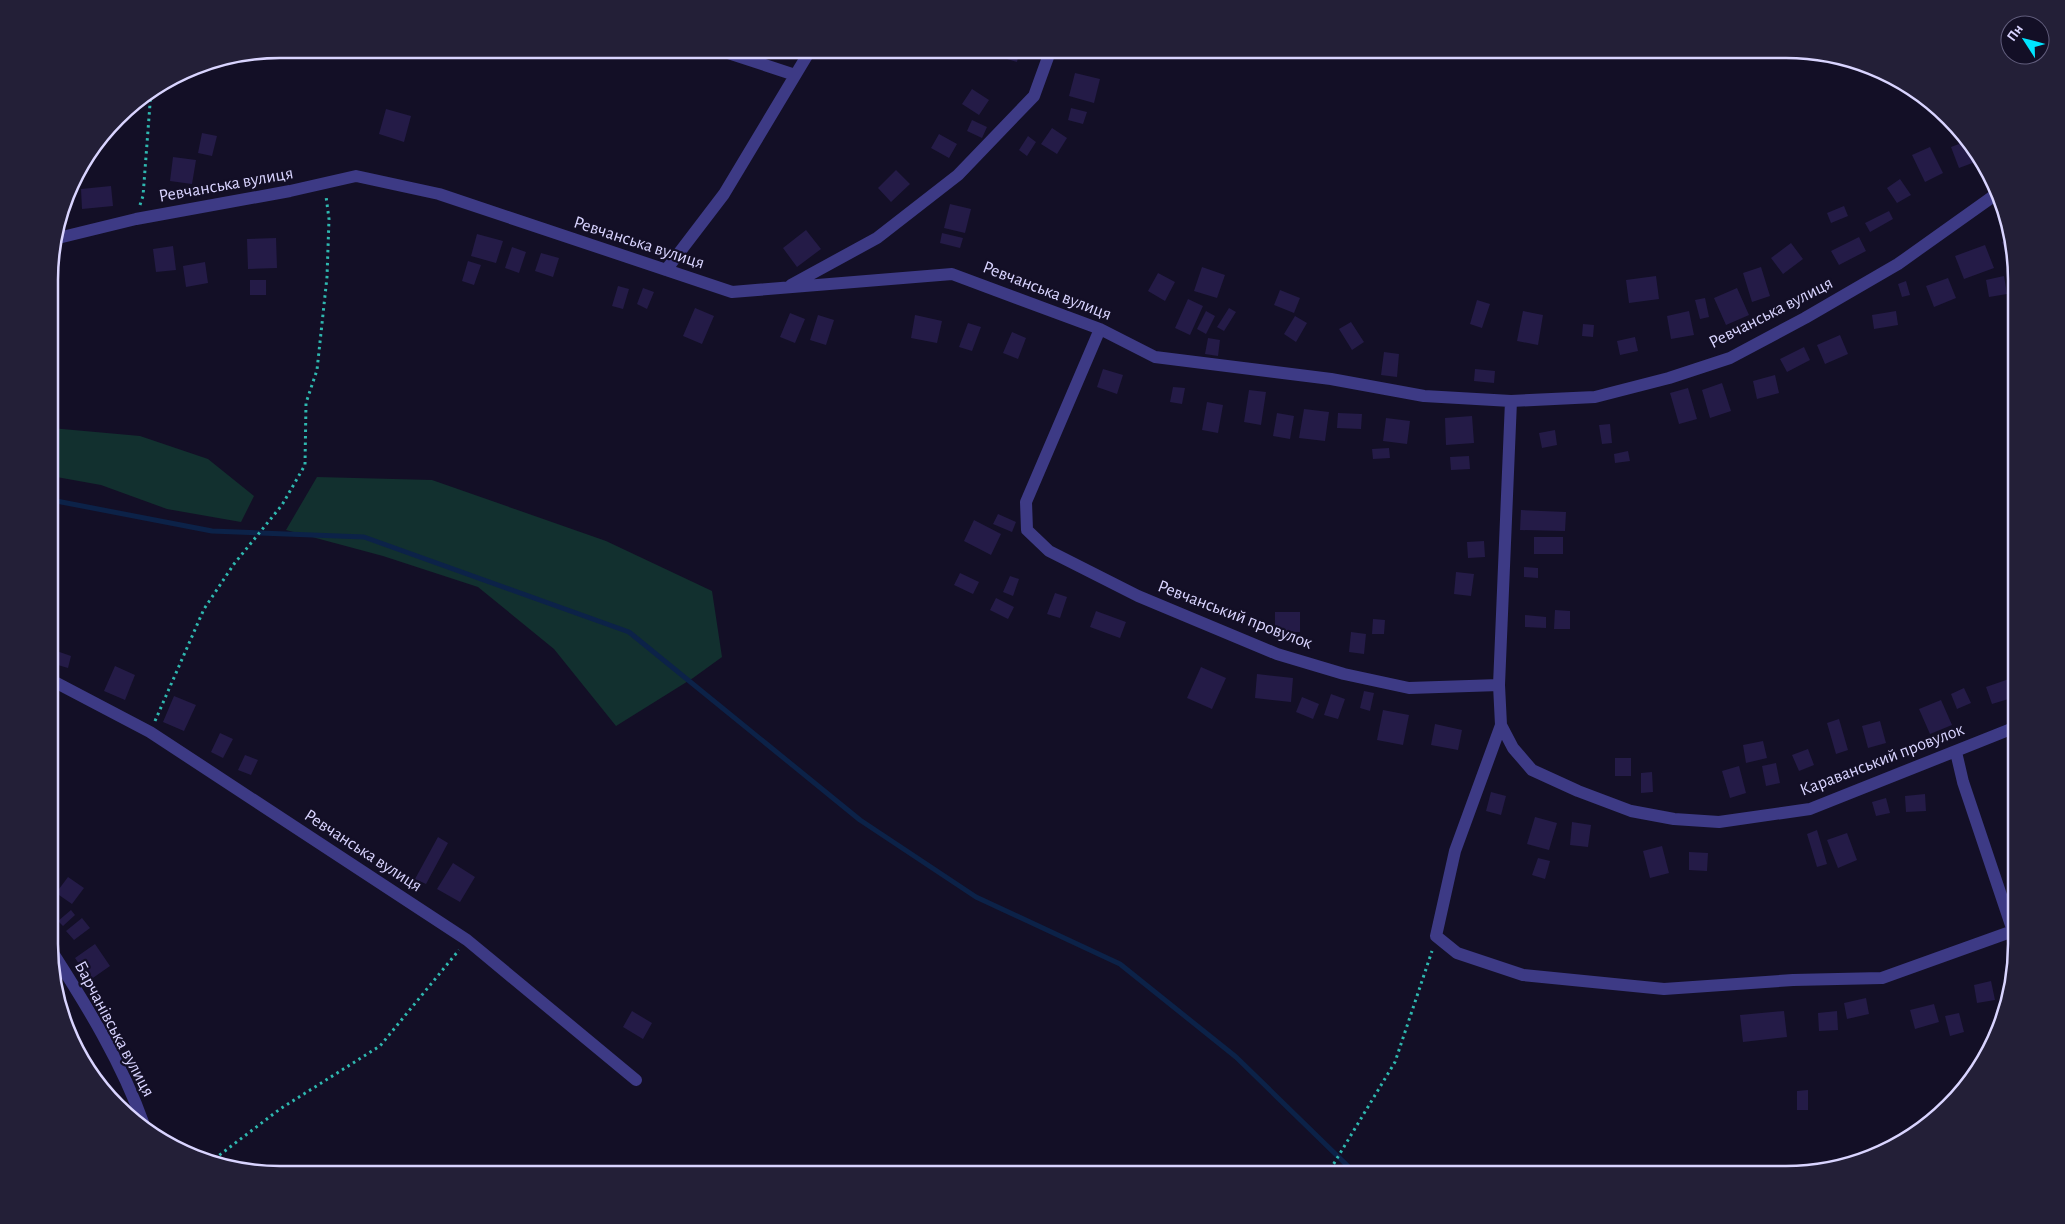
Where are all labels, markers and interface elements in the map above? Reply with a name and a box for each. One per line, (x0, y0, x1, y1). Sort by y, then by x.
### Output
north arrow (2000, 15, 2050, 65)
text: Пн (2005, 22, 2026, 44)
street label: Ревчанська вулиця (157, 164, 295, 206)
street label: Ревчанська вулиця (571, 213, 707, 273)
street label: Ревчанська вулиця (980, 258, 1114, 324)
street label: Ревчанська вулиця (1706, 274, 1836, 352)
street label: Ревчанський провулок (1155, 577, 1316, 653)
street label: Караванський провулок (1797, 720, 1967, 800)
street label: Ревчанська вулиця (301, 806, 425, 896)
street label: Барчанівська вулиця (71, 958, 157, 1100)

